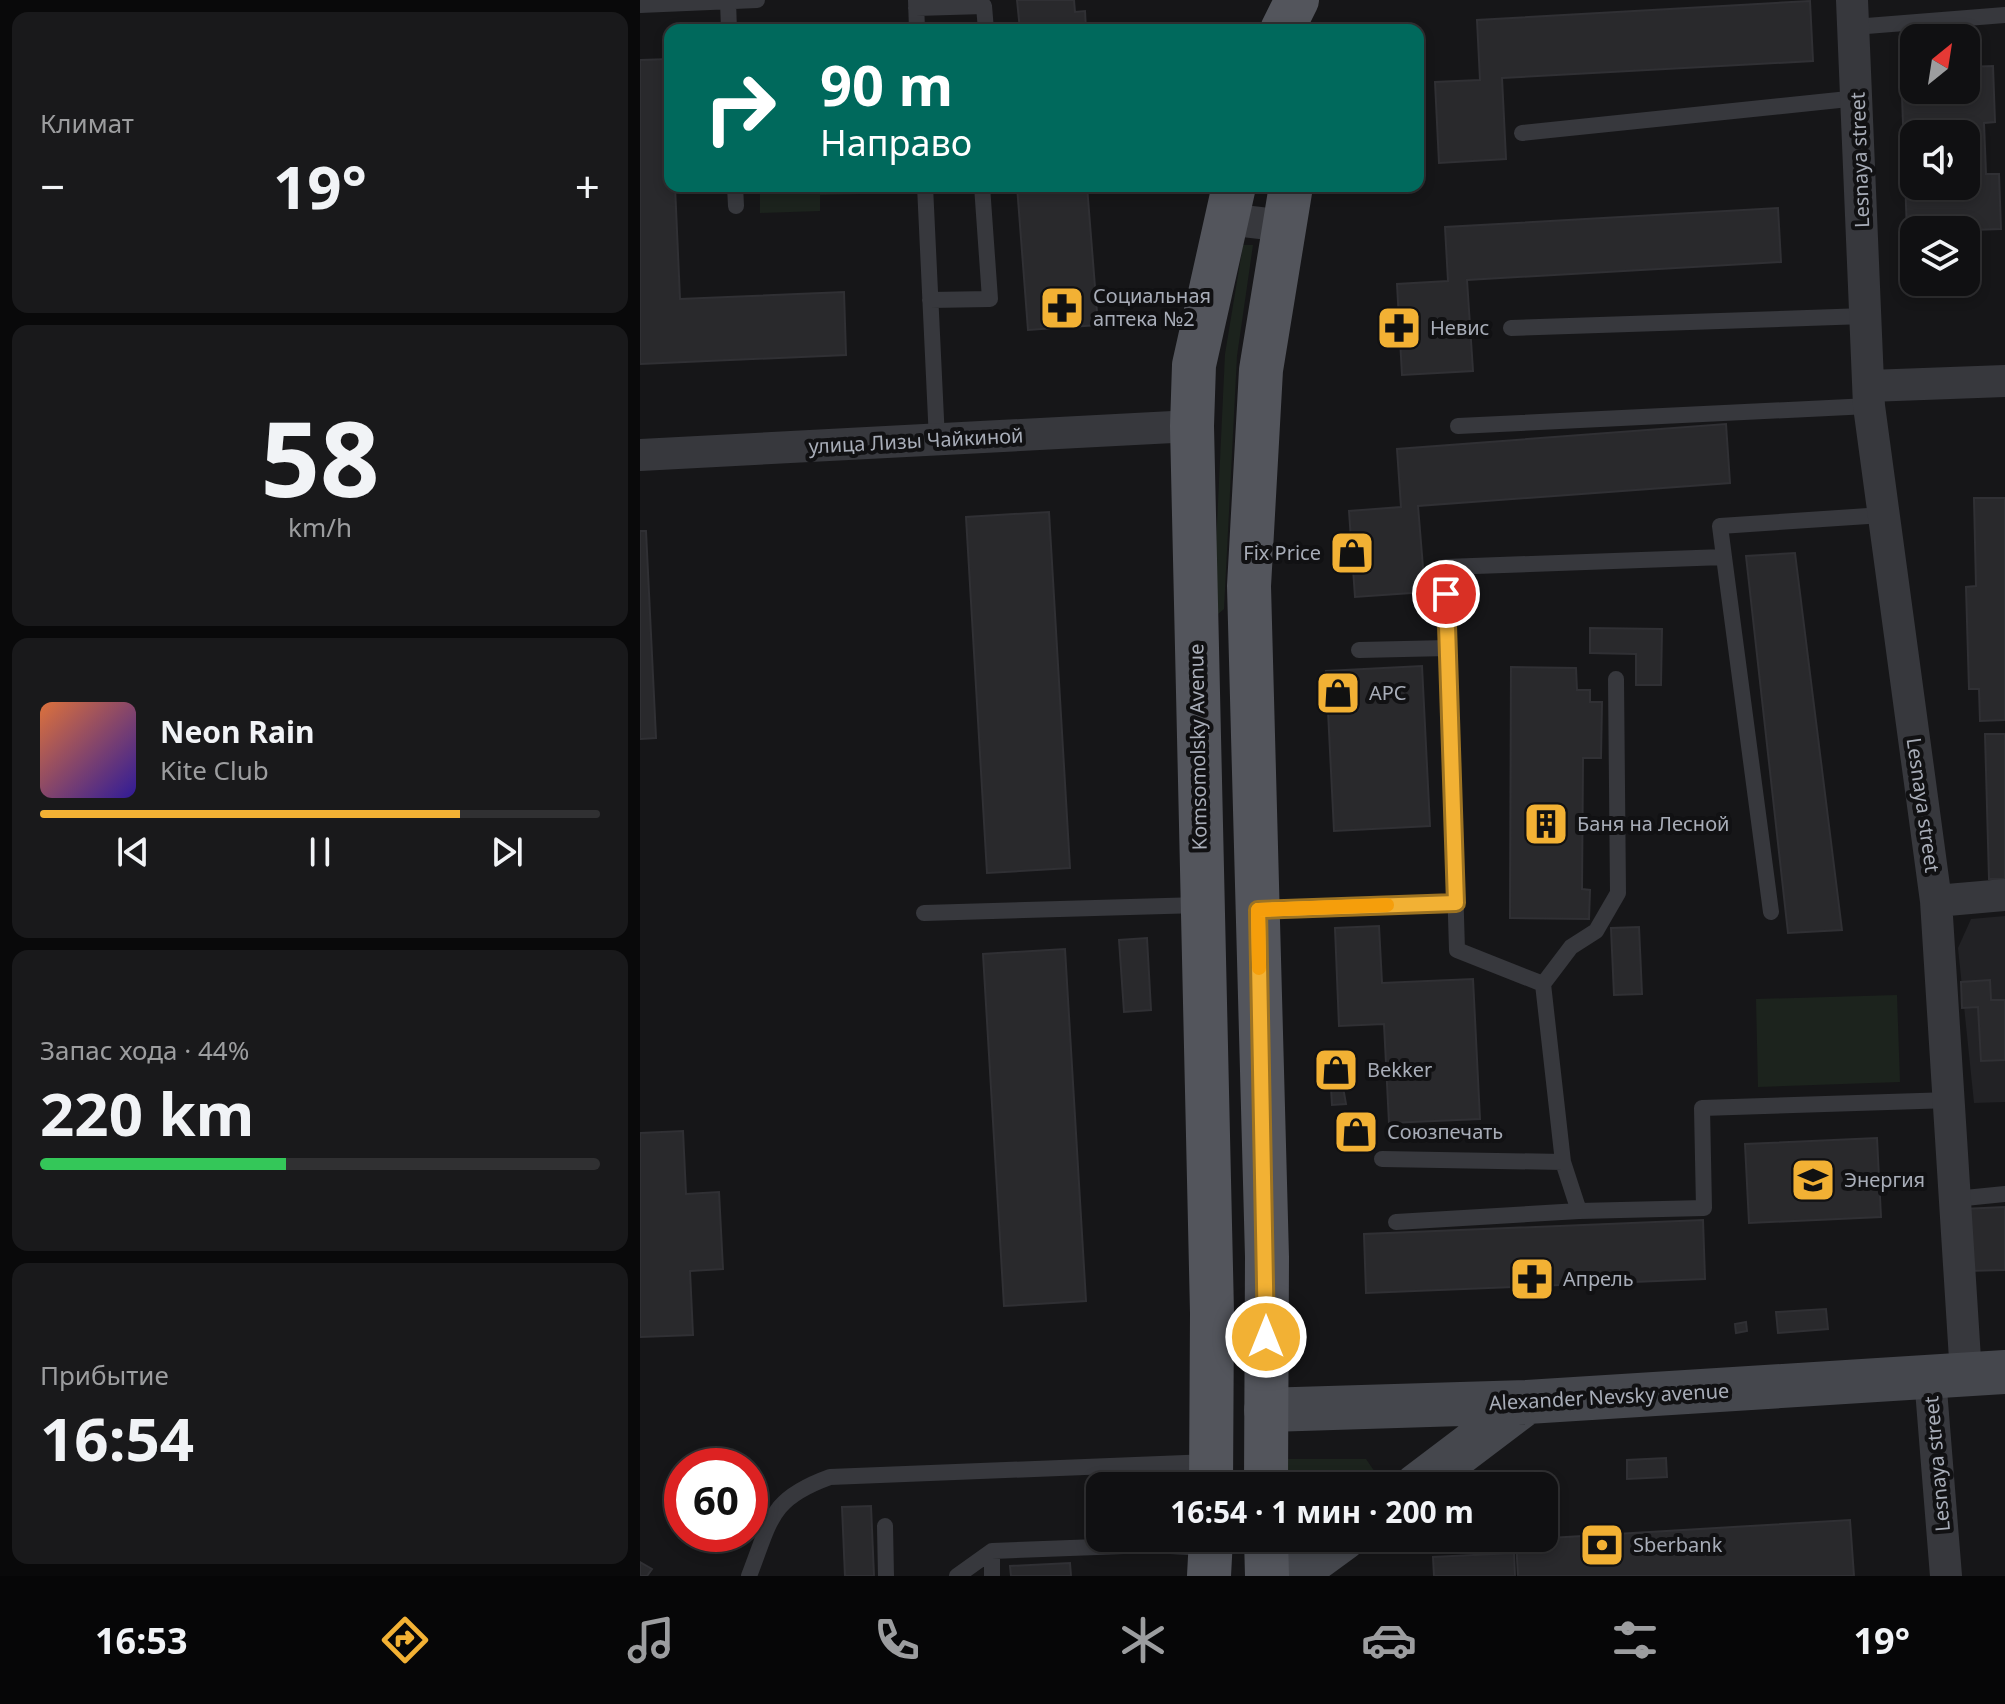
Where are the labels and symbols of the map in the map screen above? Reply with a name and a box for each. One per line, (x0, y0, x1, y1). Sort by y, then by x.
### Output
north arrow (1900, 24, 1980, 104)
street label: Lesnaya street (1844, 92, 1875, 228)
place label: Социальная аптека №2 (1093, 282, 1211, 332)
pharmacy icon: Социальная аптека №2 (1038, 284, 1086, 332)
pharmacy icon: Невис (1375, 304, 1423, 352)
place label: Невис (1430, 314, 1490, 341)
street label: улица Лизы Чайкиной (808, 421, 1024, 460)
shop icon: Fix Price (1328, 529, 1376, 577)
place label: Fix Price (1243, 539, 1321, 566)
pin (1412, 560, 1480, 628)
street label: Komsomolsky Avenue (1182, 643, 1213, 851)
shop icon: АРС (1314, 669, 1362, 717)
place label: АРС (1369, 679, 1407, 706)
street label: Lesnaya street (1901, 736, 1946, 874)
building icon: Баня на Лесной (1522, 800, 1570, 848)
place label: Баня на Лесной (1577, 810, 1729, 837)
shop icon: Bekker (1312, 1046, 1360, 1094)
place label: Bekker (1367, 1056, 1432, 1083)
shop icon: Союзпечать (1332, 1108, 1380, 1156)
place label: Союзпечать (1387, 1118, 1503, 1145)
school or university icon: Энергия (1789, 1156, 1837, 1204)
place label: Энергия (1844, 1166, 1925, 1193)
pharmacy icon: Апрель (1508, 1255, 1556, 1303)
place label: Апрель (1563, 1265, 1634, 1292)
position arrow (1224, 1295, 1308, 1379)
street label: Alexander Nevsky avenue (1488, 1377, 1730, 1416)
street label: Lesnaya street (1917, 1395, 1956, 1533)
speed limit sign: 60 (664, 1448, 768, 1552)
bank icon: Sberbank (1578, 1521, 1626, 1569)
place label: Sberbank (1633, 1531, 1723, 1558)

